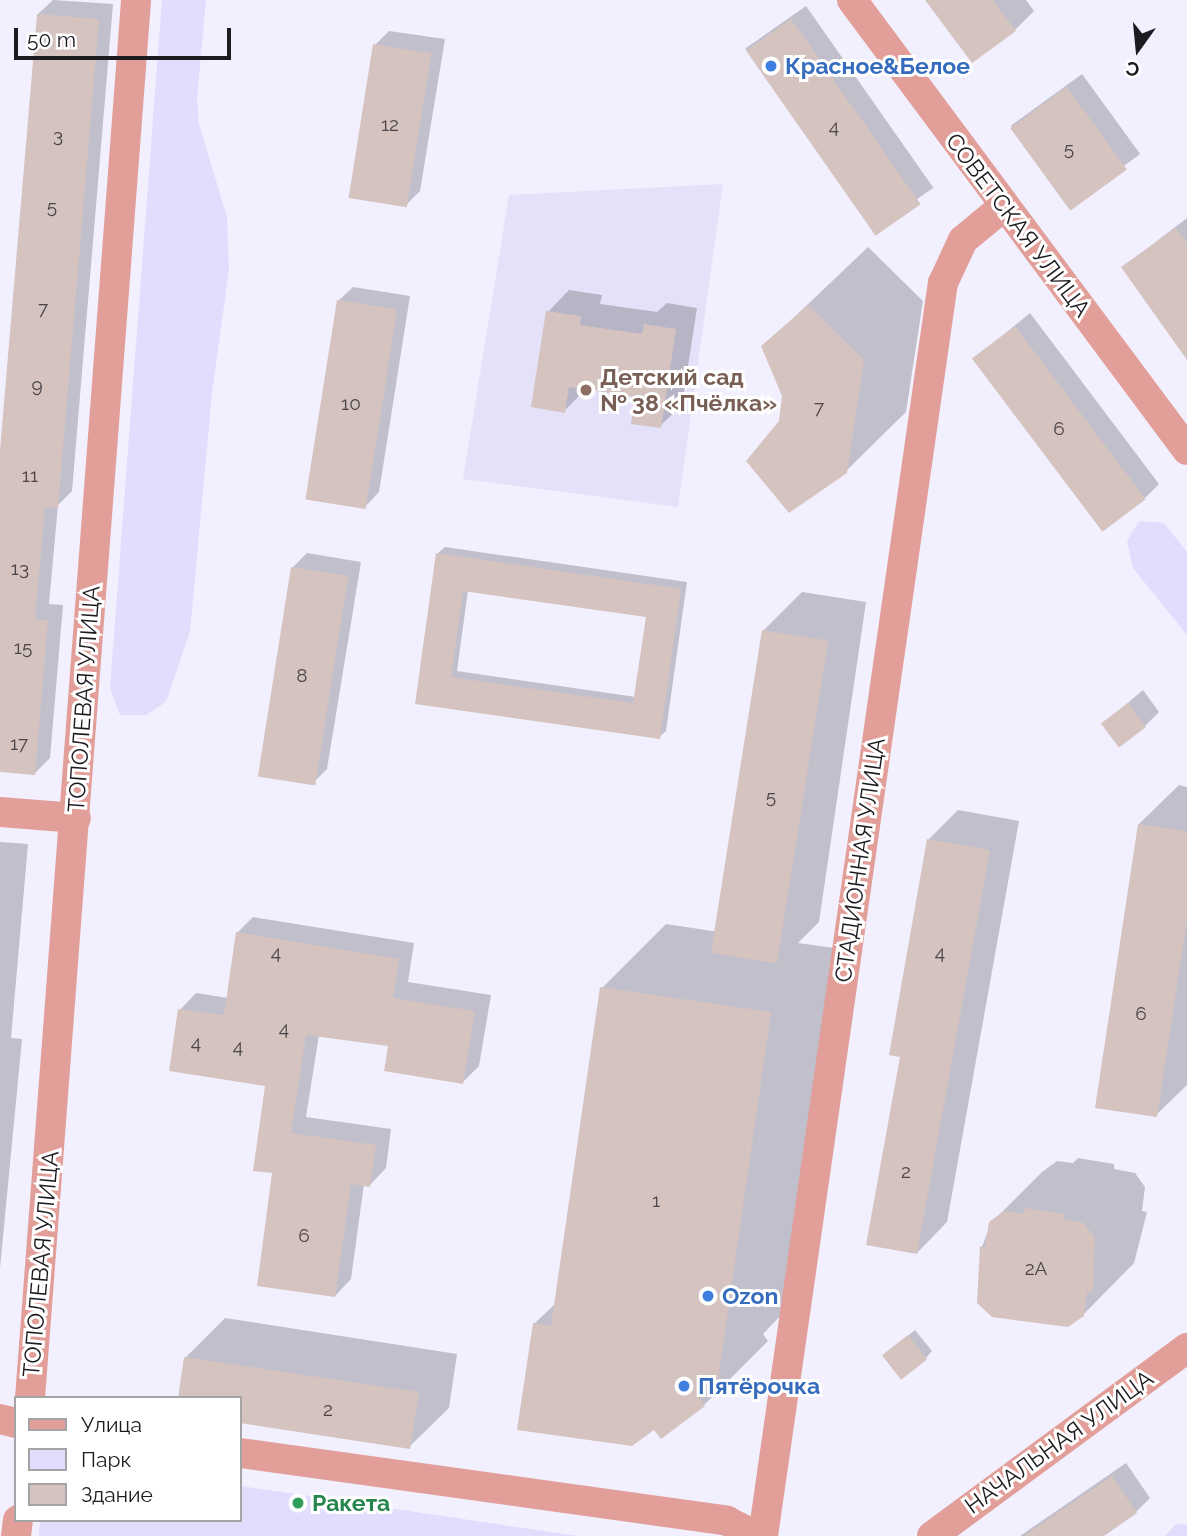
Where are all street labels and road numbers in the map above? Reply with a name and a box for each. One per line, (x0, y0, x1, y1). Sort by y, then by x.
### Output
street label: СОВЕТСКАЯ УЛИЦА (940, 128, 1096, 322)
street label: ТОПОЛЕВАЯ УЛИЦА (62, 585, 106, 813)
street label: СТАДИОННАЯ УЛИЦА (829, 736, 891, 984)
street label: ТОПОЛЕВАЯ УЛИЦА (17, 1150, 65, 1378)
street label: НАЧАЛЬНАЯ УЛИЦА (959, 1364, 1159, 1520)

